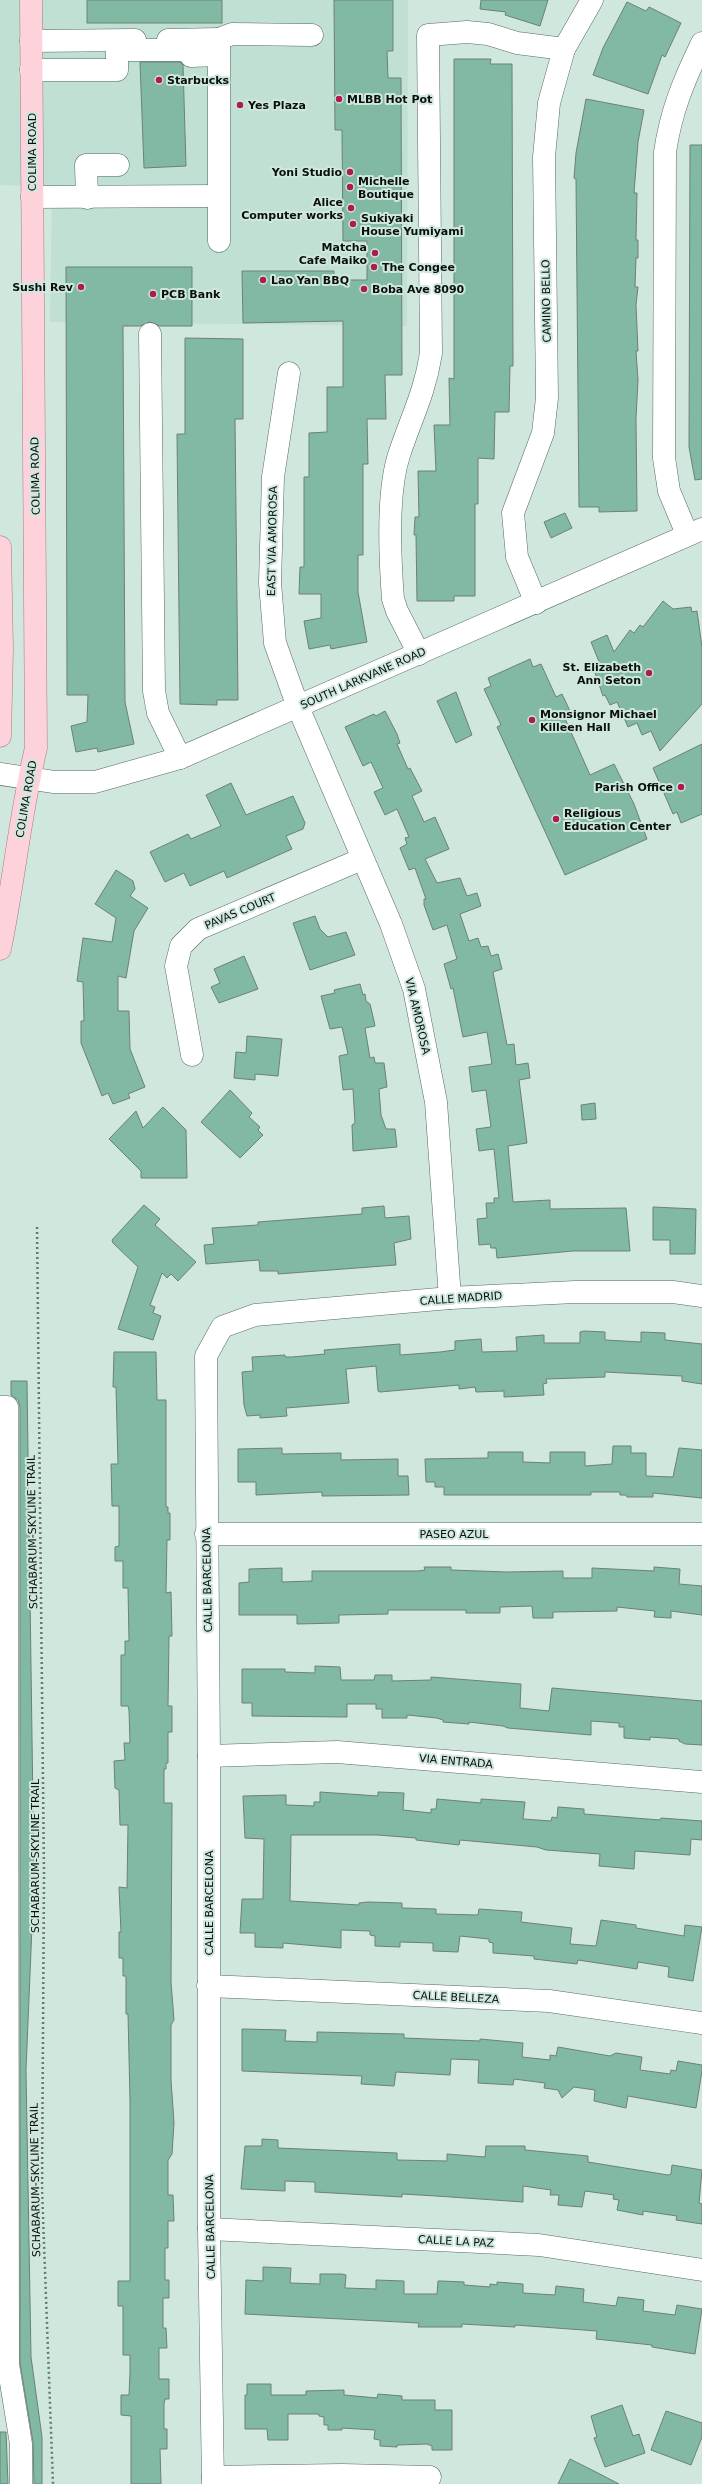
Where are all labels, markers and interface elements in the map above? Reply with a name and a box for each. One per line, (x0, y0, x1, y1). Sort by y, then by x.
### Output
place label: Starbucks (167, 74, 230, 87)
marker: Starbucks (154, 75, 164, 85)
place label: MLBB Hot Pot (347, 93, 432, 106)
marker: MLBB Hot Pot (334, 94, 344, 104)
place label: Yes Plaza (247, 99, 306, 112)
marker: Yes Plaza (235, 100, 245, 110)
street label: COLIMA ROAD (26, 113, 39, 191)
place label: Yoni Studio (271, 166, 342, 179)
marker: Yoni Studio (345, 167, 355, 177)
place label: Michelle Boutique (358, 175, 414, 201)
marker: Michelle Boutique (345, 182, 355, 192)
place label: Alice Computer works (241, 196, 343, 222)
marker: Alice Computer works (346, 203, 356, 213)
place label: Sukiyaki House Yumiyami (361, 212, 464, 238)
marker: Sukiyaki House Yumiyami (348, 219, 358, 229)
place label: Matcha Cafe Maiko (299, 241, 367, 267)
marker: Matcha Cafe Maiko (370, 248, 380, 258)
street label: CAMINO BELLO (539, 259, 554, 343)
place label: The Congee (382, 261, 455, 274)
marker: The Congee (369, 262, 379, 272)
place label: Lao Yan BBQ (271, 274, 349, 287)
marker: Lao Yan BBQ (258, 275, 268, 285)
place label: Sushi Rev (12, 281, 74, 294)
marker: Sushi Rev (76, 282, 86, 292)
place label: Boba Ave 8090 (372, 283, 465, 296)
marker: Boba Ave 8090 (359, 284, 369, 294)
place label: PCB Bank (161, 288, 221, 301)
marker: PCB Bank (148, 289, 158, 299)
street label: COLIMA ROAD (28, 437, 43, 515)
street label: EAST VIA AMOROSA (265, 485, 280, 596)
street label: SOUTH LARKVANE ROAD (298, 645, 428, 712)
place label: St. Elizabeth Ann Seton (563, 661, 641, 687)
marker: St. Elizabeth Ann Seton (644, 668, 654, 678)
place label: Monsignor Michael Killeen Hall (540, 708, 657, 734)
marker: Monsignor Michael Killeen Hall (527, 715, 537, 725)
street label: COLIMA ROAD (13, 759, 40, 839)
place label: Parish Office (595, 781, 673, 794)
marker: Parish Office (676, 782, 686, 792)
place label: Religious Education Center (564, 807, 671, 833)
marker: Religious Education Center (551, 814, 561, 824)
street label: PAVAS COURT (203, 891, 278, 932)
street label: VIA AMOROSA (402, 976, 433, 1056)
street label: CALLE MADRID (419, 1289, 503, 1308)
street label: SCHABARUM-SKYLINE TRAIL (25, 1454, 40, 1609)
street label: CALLE BARCELONA (200, 1527, 215, 1633)
street label: PASEO AZUL (420, 1528, 489, 1541)
street label: VIA ENTRADA (418, 1752, 494, 1771)
street label: SCHABARUM-SKYLINE TRAIL (29, 1778, 42, 1933)
street label: CALLE BARCELONA (203, 1850, 216, 1955)
street label: CALLE BELLEZA (412, 1989, 500, 2006)
street label: SCHABARUM-SKYLINE TRAIL (28, 2102, 43, 2257)
street label: CALLE BARCELONA (203, 2174, 218, 2280)
street label: CALLE LA PAZ (418, 2233, 495, 2250)

